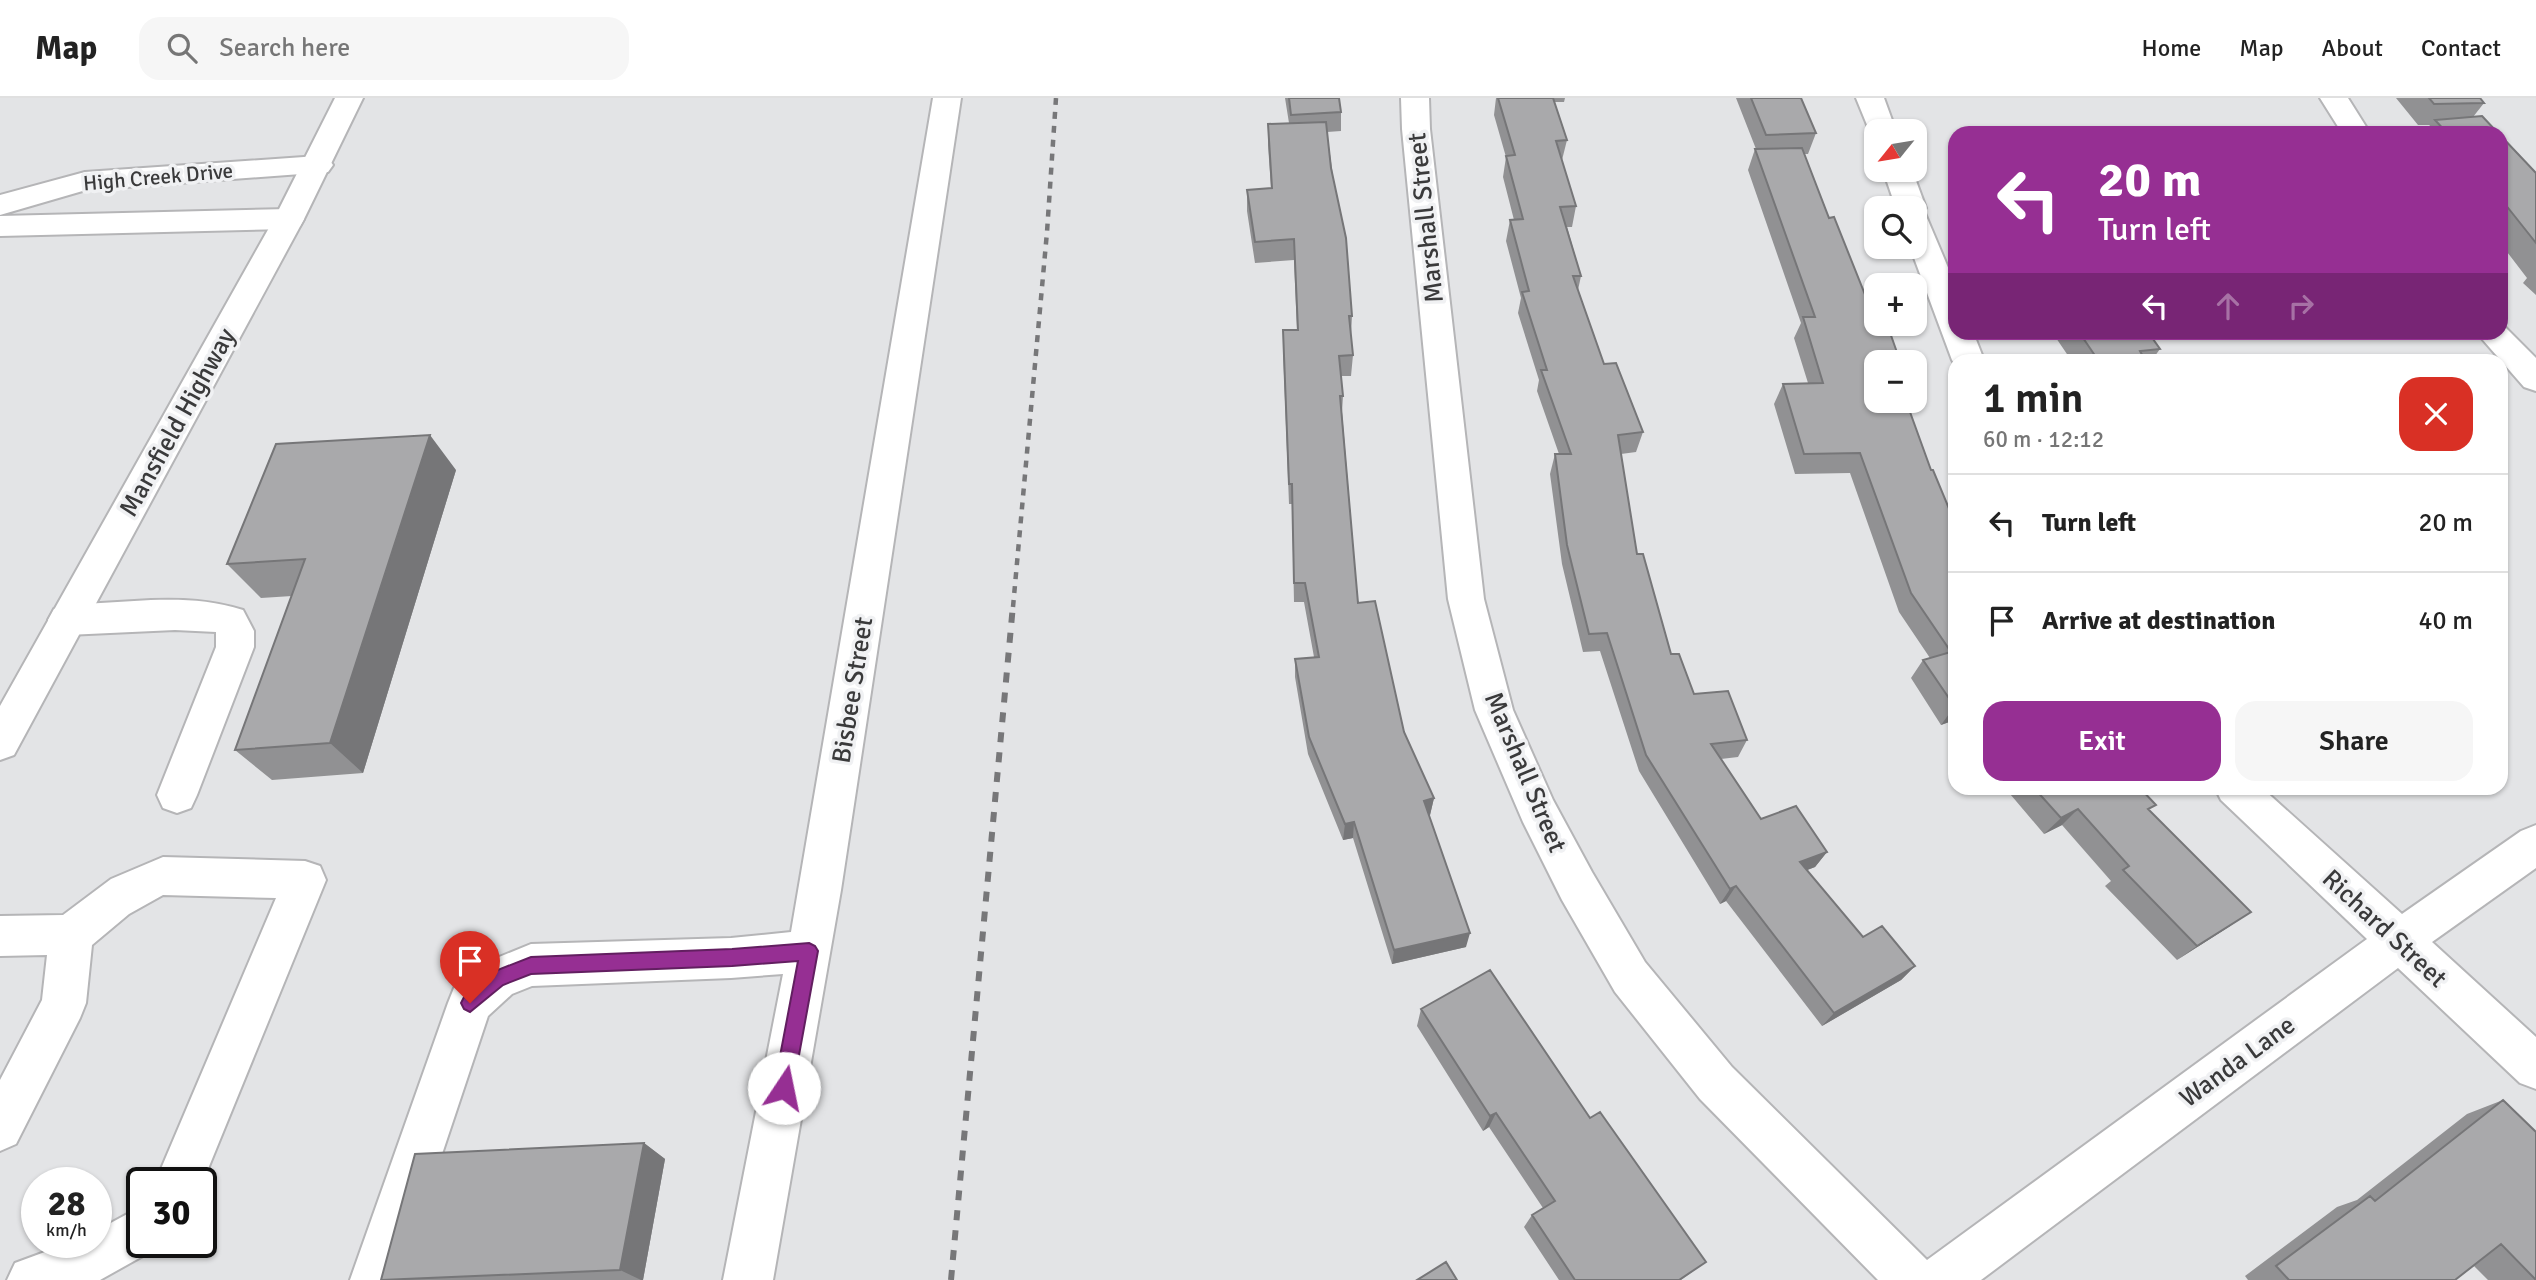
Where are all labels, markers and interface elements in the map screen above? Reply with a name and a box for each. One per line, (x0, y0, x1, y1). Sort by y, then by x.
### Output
search box (139, 17, 629, 80)
text: Map (35, 28, 97, 69)
icon: search (163, 29, 201, 67)
text: Search here (219, 32, 350, 64)
text: Home (2141, 33, 2201, 63)
text: Map (2239, 33, 2284, 63)
text: About (2322, 33, 2383, 63)
text: Contact (2421, 33, 2501, 63)
north arrow (1864, 119, 1927, 182)
map controls (1864, 119, 1927, 413)
street label: Marshall Street (1401, 131, 1451, 305)
text: 20 m (2098, 150, 2201, 210)
icon: left (1983, 154, 2074, 245)
street label: High Creek Drive (82, 158, 234, 196)
button: search (1864, 196, 1927, 259)
text: Turn left (2098, 210, 2211, 249)
button: + (1864, 273, 1927, 336)
icon: left (2136, 287, 2174, 325)
icon: ahead (2209, 287, 2247, 325)
icon: right (2282, 287, 2320, 325)
street label: Mansfield Highway (113, 323, 243, 522)
button: − (1864, 350, 1927, 413)
text: 1 min (1983, 373, 2084, 424)
button: close (2399, 377, 2473, 451)
text: 60 m · 12:12 (1983, 425, 2104, 454)
icon: left (1983, 504, 2021, 542)
text: Turn left (2042, 507, 2136, 539)
text: 20 m (2418, 507, 2473, 539)
icon: arrive (1983, 602, 2021, 640)
text: Arrive at destination (2042, 605, 2275, 637)
text: 40 m (2418, 605, 2473, 637)
street label: Bisbee Street (826, 615, 880, 765)
street label: Marshall Street (1477, 687, 1573, 857)
button: Exit (1983, 701, 2221, 781)
button: Share (2235, 701, 2473, 781)
street label: Richard Street (2315, 863, 2453, 995)
pin (440, 931, 500, 1003)
icon: arrive (451, 942, 489, 980)
street label: Wanda Lane (2174, 1009, 2302, 1114)
position arrow (747, 1051, 821, 1125)
speed limit sign: 30 (126, 1167, 217, 1258)
text: 28 (48, 1182, 85, 1225)
text: km/h (46, 1219, 87, 1241)

